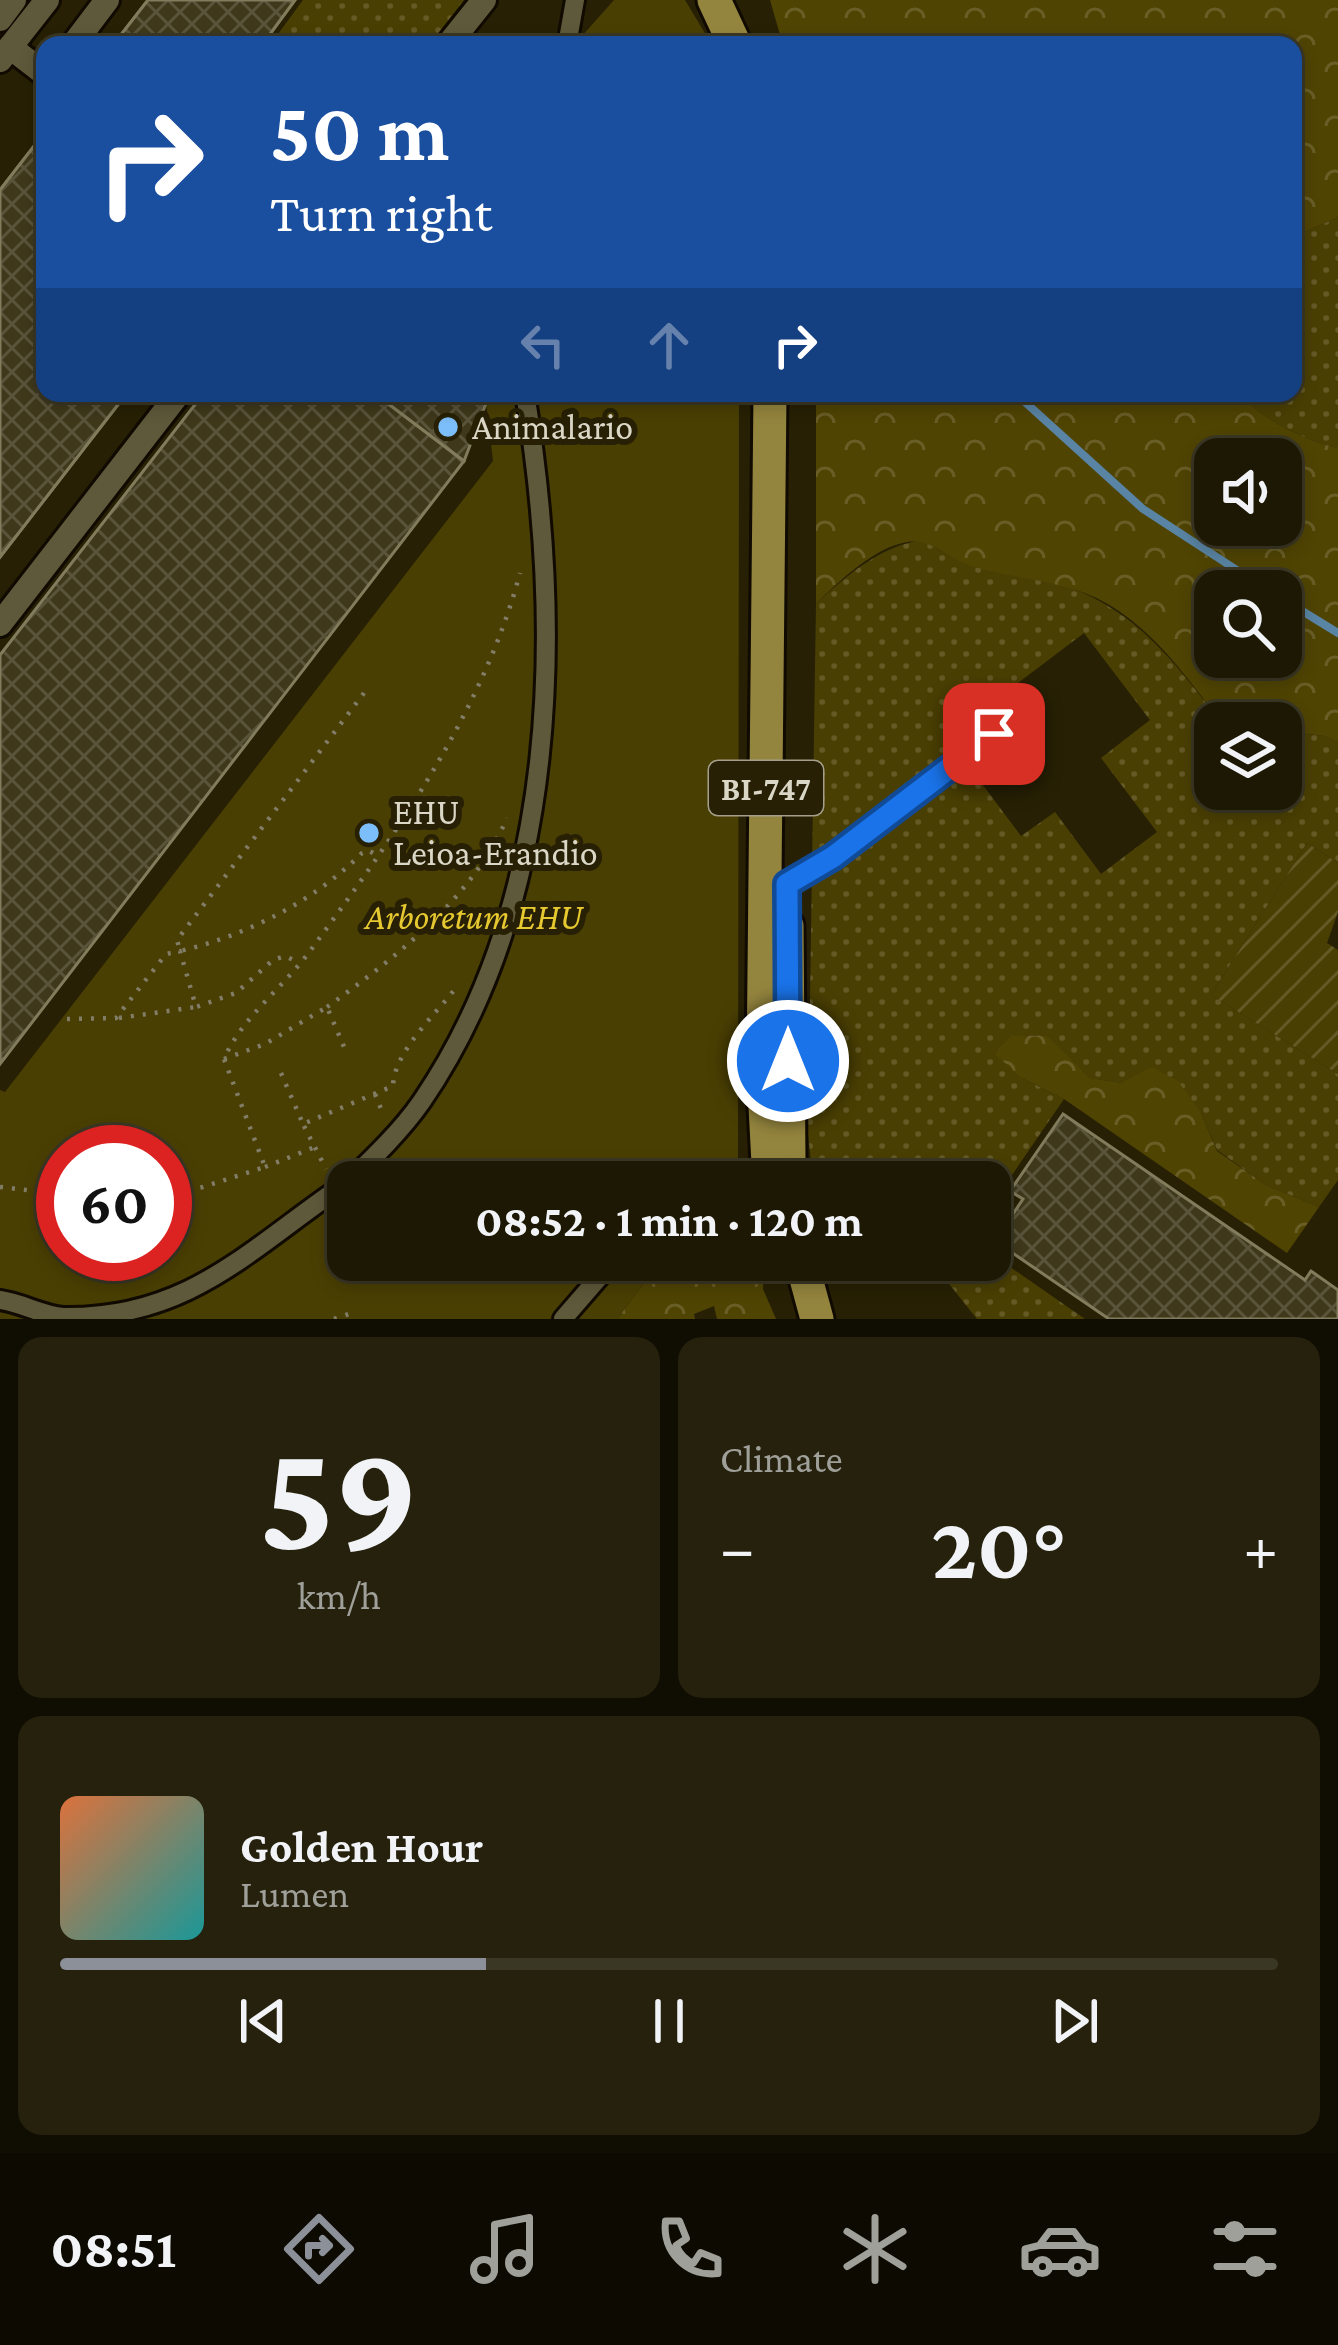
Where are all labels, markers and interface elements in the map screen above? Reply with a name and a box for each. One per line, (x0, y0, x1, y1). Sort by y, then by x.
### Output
icon: right (72, 84, 228, 240)
text: 50 m (270, 85, 449, 178)
text: Turn right (270, 183, 492, 243)
icon: left (510, 312, 576, 378)
icon: ahead (636, 312, 702, 378)
icon: right (762, 312, 828, 378)
place label: Animalario (472, 407, 633, 447)
marker: Animalario (435, 414, 461, 440)
map controls (1194, 438, 1302, 810)
button: sound (1194, 438, 1302, 546)
button: search (1194, 570, 1302, 678)
pin (943, 683, 1045, 785)
icon: arrive (961, 701, 1027, 767)
button: layers (1194, 702, 1302, 810)
road number: BI-747 (709, 761, 823, 815)
place label: EHU Leioa-Erandio (393, 792, 598, 873)
marker: EHU Leioa-Erandio (356, 820, 382, 846)
park label: Arboretum EHU (363, 897, 585, 937)
position arrow (725, 998, 851, 1124)
speed limit sign: 60 (36, 1125, 192, 1281)
text: 08:52 · 1 min · 120 m (475, 1196, 863, 1246)
text: 59 (259, 1409, 419, 1583)
text: Climate (720, 1437, 843, 1480)
text: 20° (931, 1497, 1067, 1597)
text: − (720, 1511, 755, 1584)
text: + (1243, 1511, 1278, 1584)
text: km/h (297, 1574, 381, 1617)
text: Golden Hour (240, 1822, 483, 1872)
text: Lumen (240, 1872, 349, 1915)
icon: previous (230, 1988, 296, 2054)
icon: pause (636, 1988, 702, 2054)
icon: next (1042, 1988, 1108, 2054)
icon: directions (277, 2207, 361, 2291)
icon: music (463, 2207, 547, 2291)
icon: phone (648, 2207, 732, 2291)
icon: climate (833, 2207, 917, 2291)
icon: car (1018, 2207, 1102, 2291)
icon: filters (1203, 2207, 1287, 2291)
text: 08:51 (51, 2219, 176, 2279)

